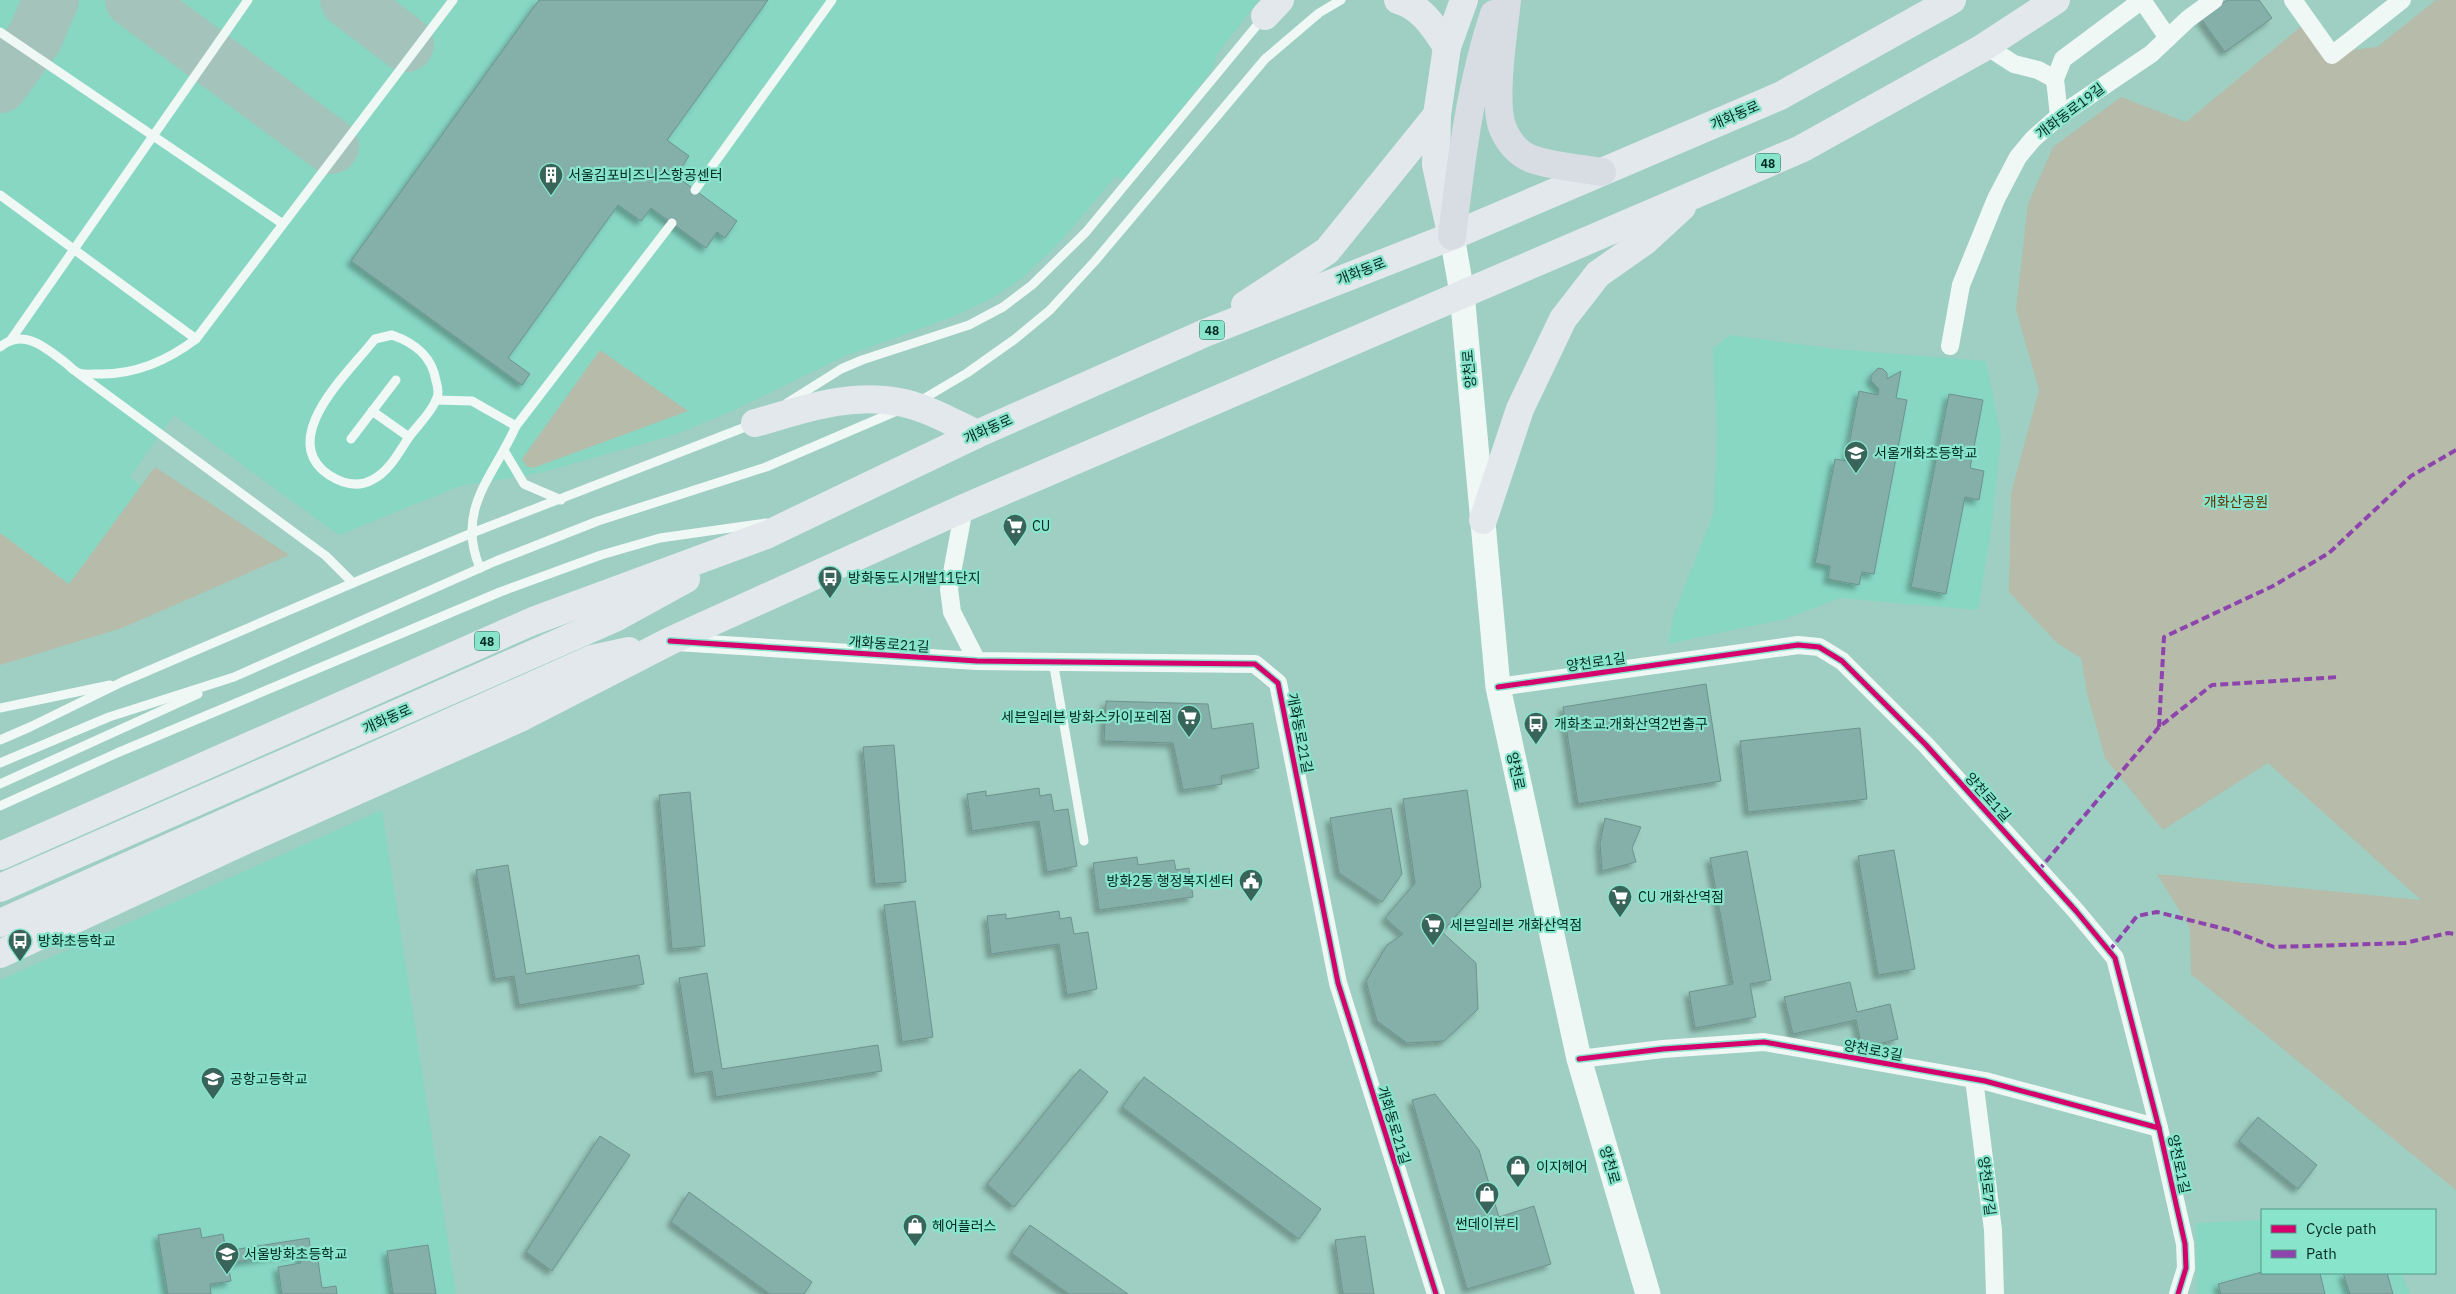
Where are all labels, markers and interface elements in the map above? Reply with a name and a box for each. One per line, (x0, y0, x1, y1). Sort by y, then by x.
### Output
street label: 개화동로19길 (2032, 79, 2108, 143)
street label: 개화동로 (1708, 97, 1762, 133)
road number: 48 (1756, 154, 1780, 172)
building icon: 서울김포비즈니스항공센터 (538, 162, 564, 196)
place label: 서울김포비즈니스항공센터 (568, 166, 723, 184)
street label: 개화동로 (1334, 253, 1388, 289)
road number: 48 (1200, 320, 1224, 340)
street label: 양천로 (1458, 349, 1480, 389)
street label: 개화동로 (961, 410, 1015, 448)
school or university icon: 서울개화초등학교 (1843, 440, 1869, 474)
place label: 서울개화초등학교 (1874, 444, 1977, 462)
park label: 개화산공원 (2204, 493, 2268, 511)
supermarket icon: CU (1002, 513, 1028, 547)
place label: CU (1032, 517, 1050, 535)
bus stop icon: 방화동도시개발11단지 (817, 565, 843, 599)
place label: 방화동도시개발11단지 (848, 569, 981, 587)
road number: 48 (474, 631, 500, 650)
street label: 개화동로21길 (848, 632, 930, 656)
street label: 양천로1길 (1565, 649, 1627, 675)
street label: 개화동로21길 (1283, 691, 1317, 775)
street label: 개화동로 (360, 700, 414, 738)
supermarket icon: 세븐일레븐 방화스카이포레점 (1176, 704, 1202, 738)
place label: 세븐일레븐 방화스카이포레점 (1001, 708, 1172, 726)
bus stop icon: 개화초교.개화산역2번출구 (1523, 711, 1549, 745)
place label: 개화초교.개화산역2번출구 (1554, 715, 1708, 733)
street label: 양천로 (1503, 750, 1529, 792)
street label: 양천로1길 (1961, 769, 2015, 825)
public building icon: 방화2동 행정복지센터 (1238, 868, 1264, 902)
place label: 방화2동 행정복지센터 (1106, 872, 1234, 890)
supermarket icon: CU 개화산역점 (1607, 884, 1633, 918)
place label: CU 개화산역점 (1638, 888, 1724, 906)
supermarket icon: 세븐일레븐 개화산역점 (1420, 912, 1446, 946)
place label: 세븐일레븐 개화산역점 (1450, 916, 1582, 934)
bus stop icon: 방화초등학교 (7, 928, 33, 962)
place label: 방화초등학교 (38, 932, 115, 950)
street label: 양천로3길 (1842, 1036, 1904, 1064)
school or university icon: 공항고등학교 (200, 1066, 226, 1100)
place label: 공항고등학교 (230, 1070, 307, 1088)
street label: 개화동로21길 (1374, 1084, 1414, 1166)
street label: 양천로1길 (2164, 1133, 2194, 1195)
street label: 양천로 (1596, 1144, 1624, 1186)
shop icon: 이지헤어 (1505, 1154, 1531, 1188)
street label: 양천로7길 (1974, 1155, 2000, 1217)
place label: 이지헤어 (1536, 1158, 1588, 1176)
shop icon: 썬데이뷰티 (1474, 1181, 1500, 1215)
legend (2261, 1209, 2436, 1274)
shop icon: 헤어플러스 (902, 1213, 928, 1247)
place label: 썬데이뷰티 (1455, 1215, 1519, 1233)
place label: 헤어플러스 (932, 1217, 997, 1235)
text: Cycle path (2306, 1219, 2377, 1238)
school or university icon: 서울방화초등학교 (214, 1241, 240, 1275)
text: Path (2306, 1244, 2337, 1263)
place label: 서울방화초등학교 (244, 1245, 347, 1263)

